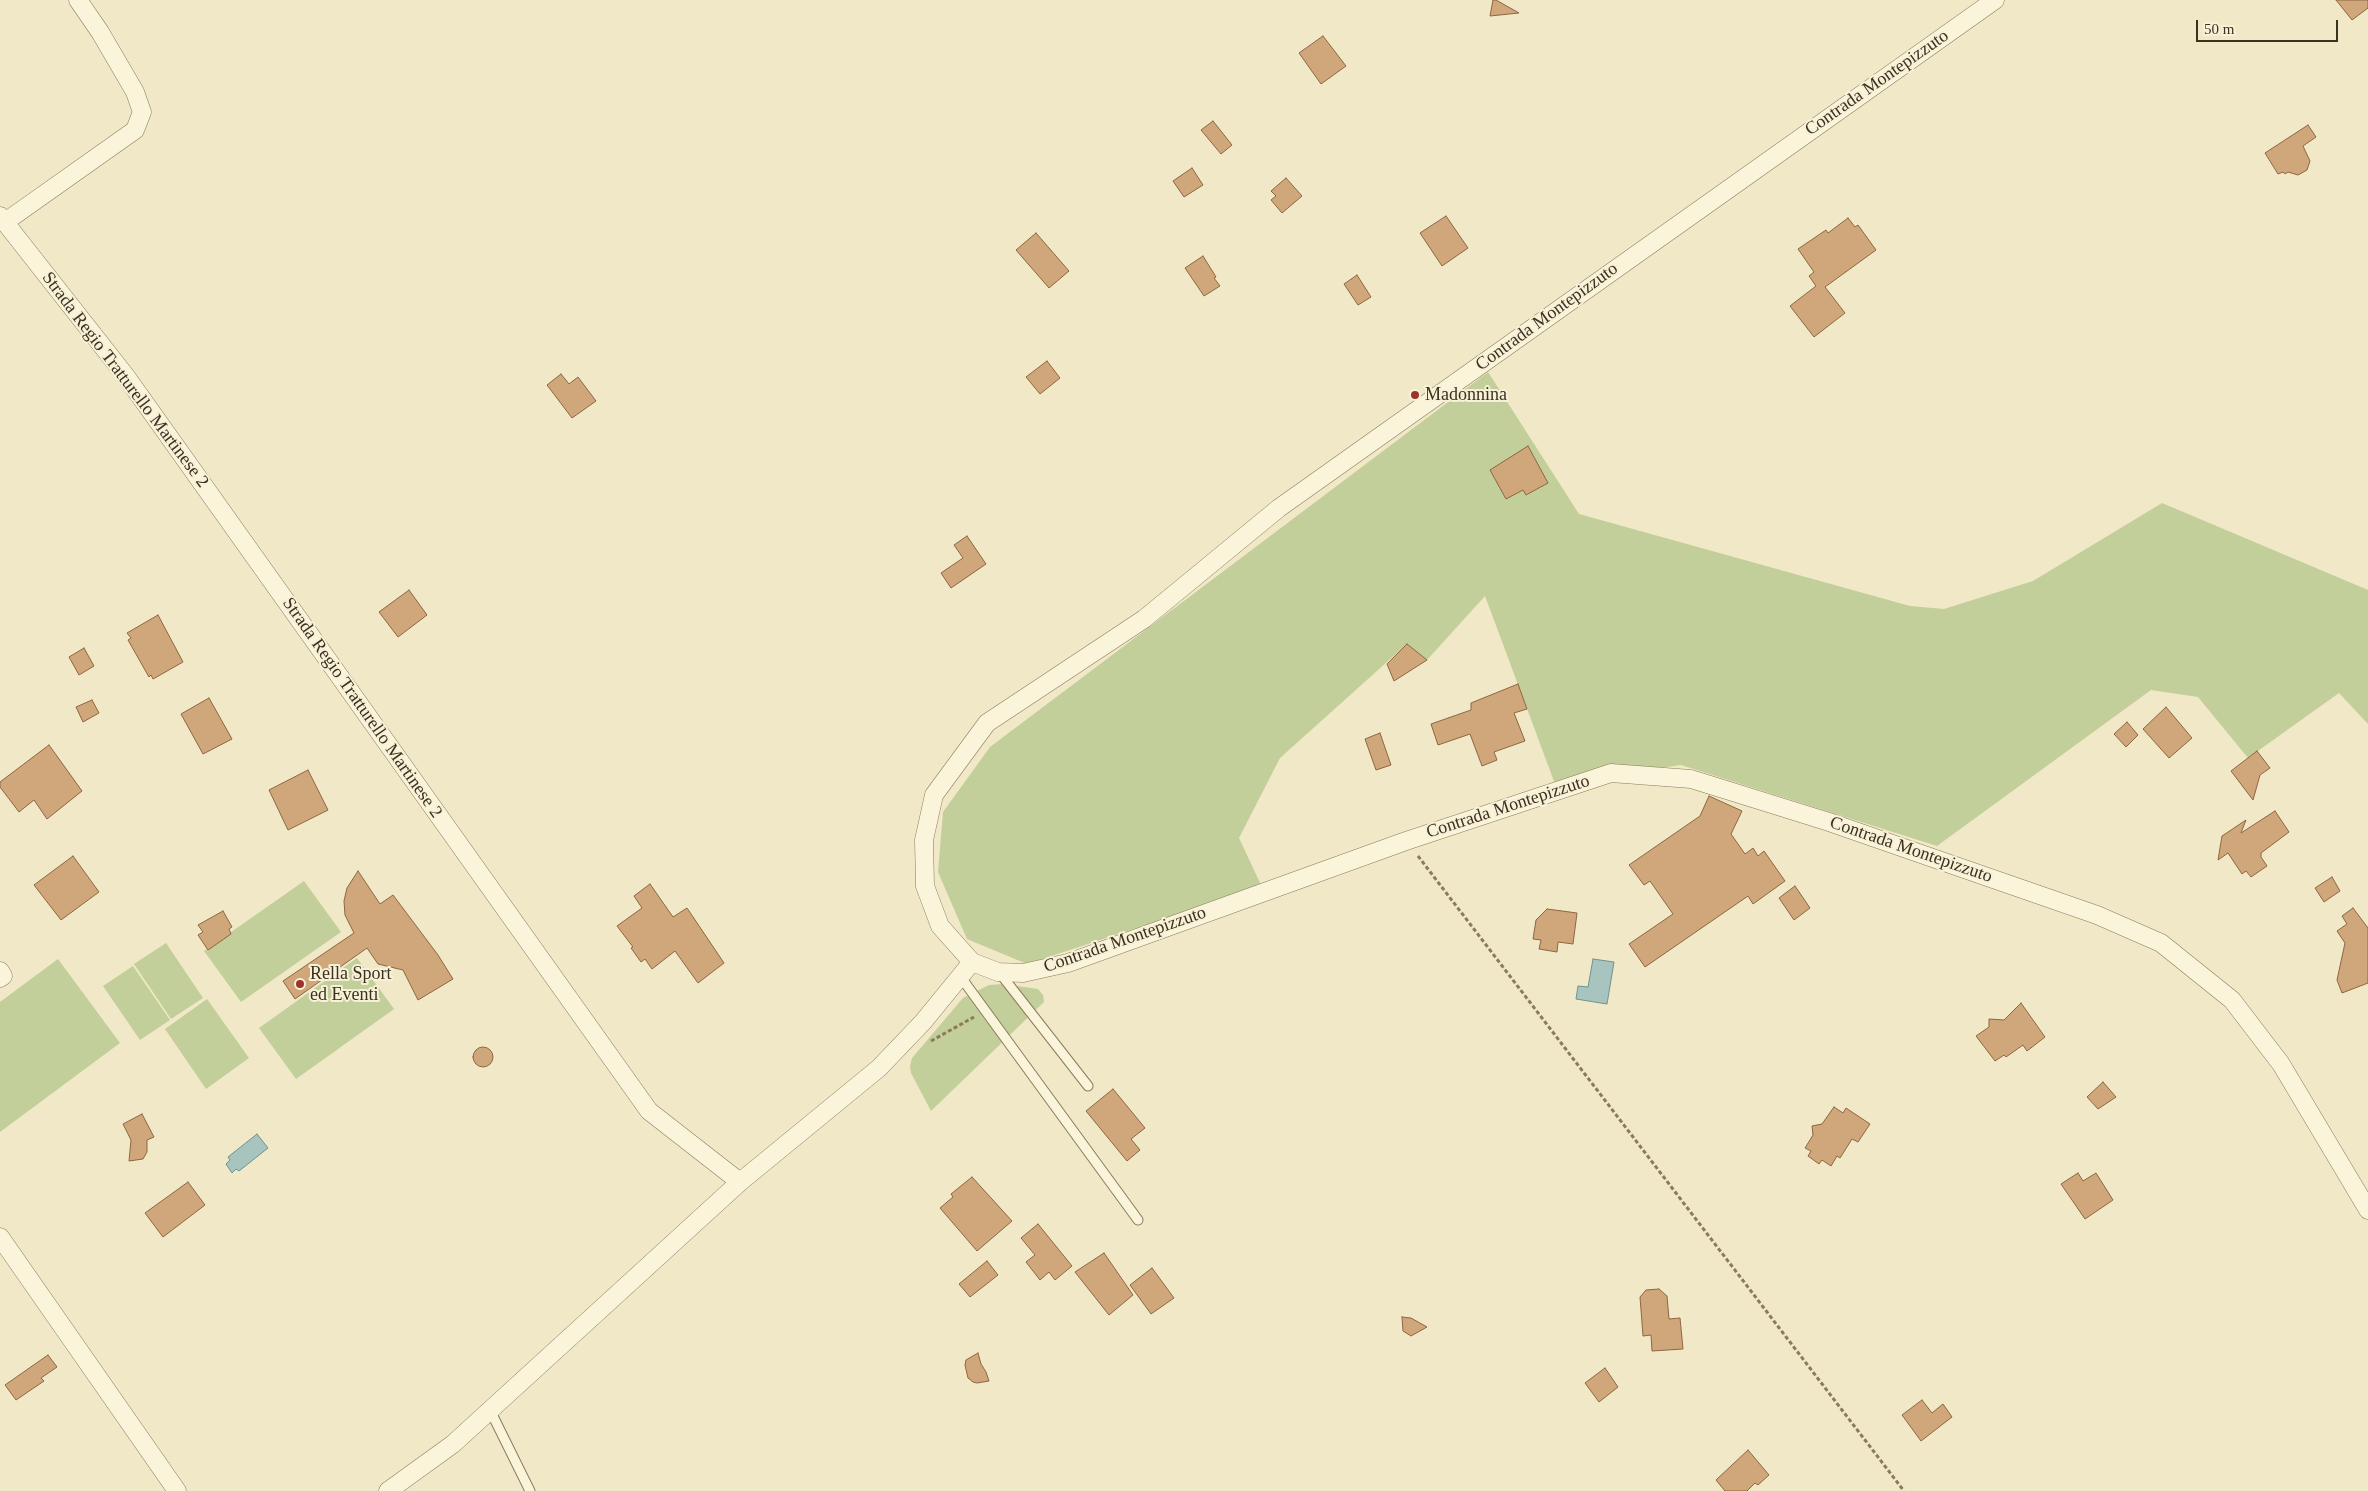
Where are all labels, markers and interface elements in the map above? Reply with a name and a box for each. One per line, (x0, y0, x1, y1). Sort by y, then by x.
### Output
scale bar (2198, 10, 2340, 42)
text: 50 m (2204, 21, 2234, 37)
street label: Contrada Montepizzuto (1801, 25, 1953, 141)
street label: Contrada Montepizzuto (1472, 258, 1622, 376)
street label: Strada Regio Tratturello Martinese 2 (37, 268, 213, 492)
place label: Madonnina (1425, 384, 1507, 406)
marker: Madonnina (1409, 389, 1421, 401)
street label: Strada Regio Tratturello Martinese 2 (277, 594, 447, 822)
street label: Contrada Montepizzuto (1424, 770, 1592, 844)
street label: Contrada Montepizzuto (1827, 812, 1995, 888)
street label: Contrada Montepizzuto (1041, 902, 1209, 978)
place label: Rella Sport ed Eventi (310, 963, 391, 1006)
marker: Rella Sport ed Eventi (294, 978, 306, 990)

